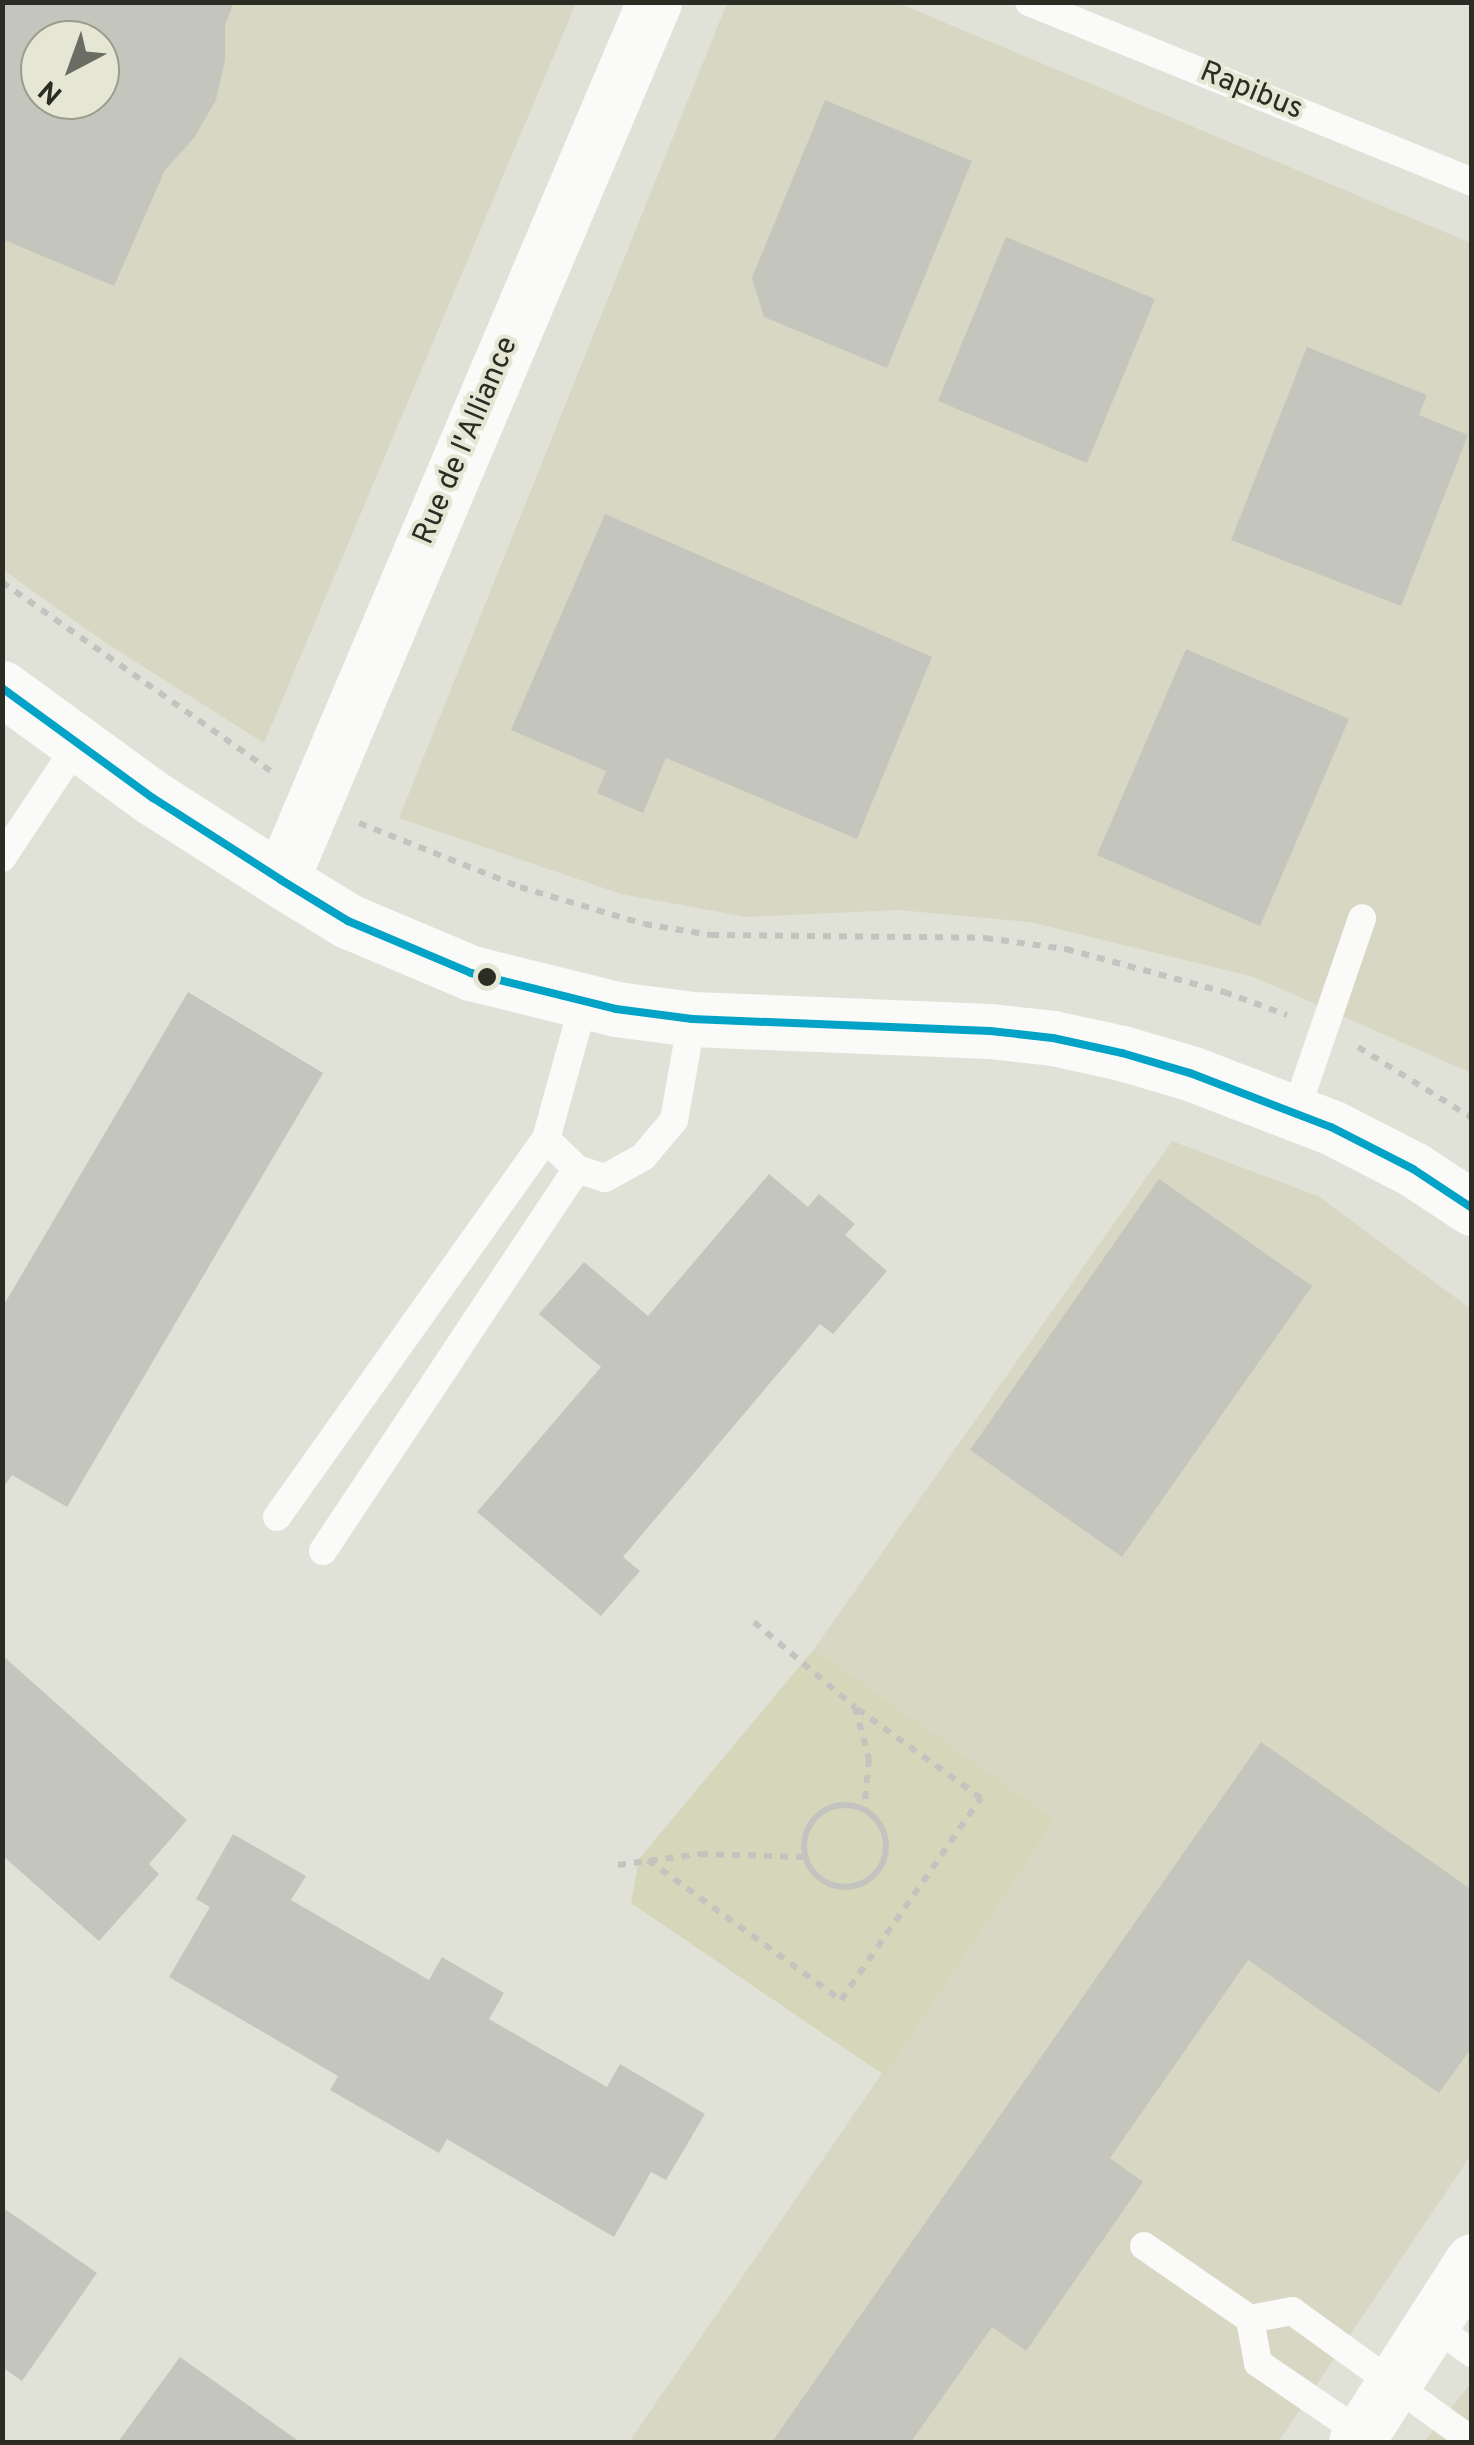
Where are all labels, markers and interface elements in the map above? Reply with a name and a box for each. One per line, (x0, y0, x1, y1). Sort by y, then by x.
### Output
north arrow (20, 20, 120, 120)
street label: Rapibus (1194, 55, 1308, 129)
text: N (32, 71, 71, 111)
street label: Rue de l'Alliance (407, 332, 527, 550)
unlabelled marker (477, 967, 497, 987)

